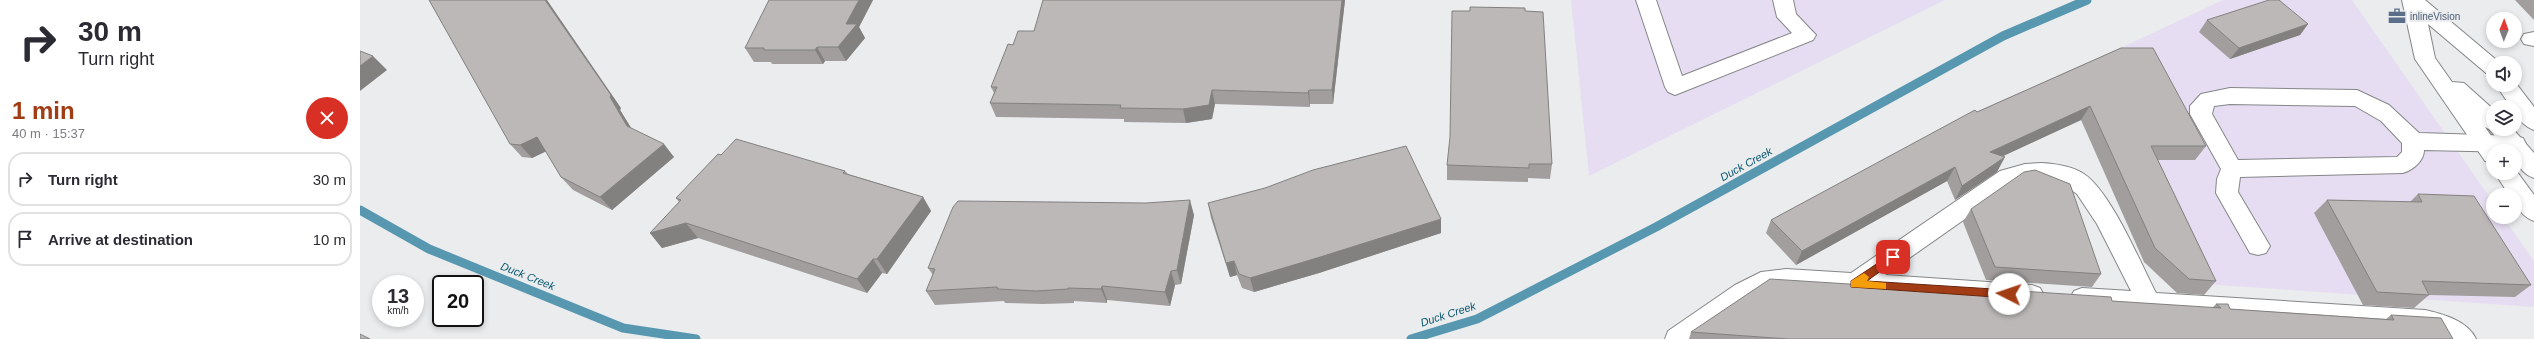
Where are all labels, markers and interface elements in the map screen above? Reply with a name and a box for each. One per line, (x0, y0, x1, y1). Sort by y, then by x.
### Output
office icon: inlineVision (2387, 6, 2407, 26)
place label: inlineVision (2410, 11, 2460, 22)
north arrow (2486, 12, 2522, 48)
map controls (2486, 12, 2522, 224)
icon: right (12, 16, 64, 68)
text: 30 m (78, 16, 142, 47)
text: Turn right (78, 49, 154, 69)
button: sound (2486, 56, 2522, 92)
text: 1 min (12, 97, 75, 124)
button: close (306, 97, 348, 139)
button: layers (2486, 100, 2522, 136)
text: 40 m · 15:37 (12, 126, 85, 141)
button: + (2486, 144, 2522, 180)
water label: Duck Creek (1718, 145, 1774, 183)
icon: right (14, 168, 36, 190)
text: Turn right (48, 171, 118, 188)
text: 30 m (313, 171, 346, 188)
button: − (2486, 188, 2522, 224)
icon: arrive (14, 228, 36, 250)
text: Arrive at destination (48, 231, 193, 248)
text: 10 m (313, 231, 346, 248)
pin (1876, 240, 1910, 274)
icon: arrive (1882, 246, 1904, 268)
water label: Duck Creek (499, 260, 557, 293)
position arrow (1988, 273, 2030, 315)
speed limit sign: 20 (432, 275, 484, 327)
text: 13 (387, 285, 409, 307)
water label: Duck Creek (1419, 299, 1478, 329)
text: km/h (387, 305, 409, 316)

